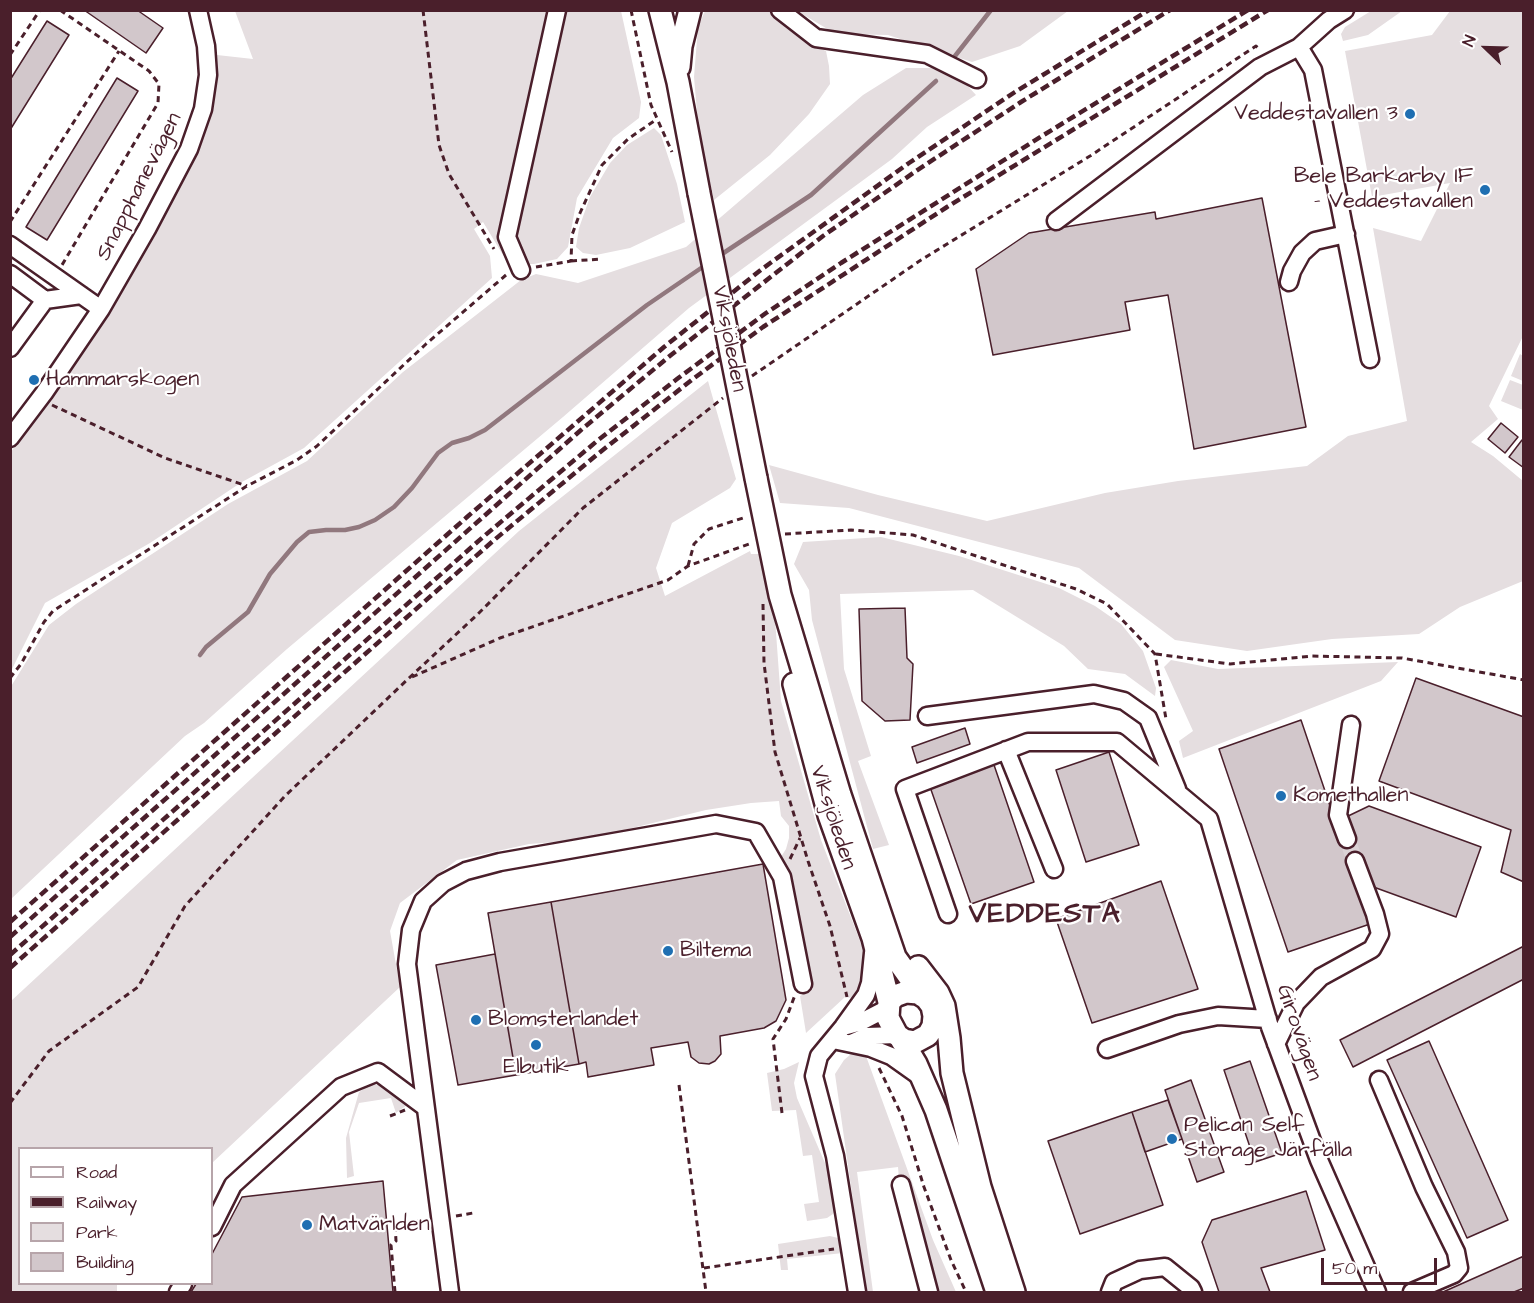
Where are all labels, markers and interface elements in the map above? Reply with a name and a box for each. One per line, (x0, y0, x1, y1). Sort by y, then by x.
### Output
north arrow (1456, 18, 1516, 78)
text: N (1457, 32, 1482, 50)
place label: Veddestavallen 3 (1234, 101, 1398, 127)
marker: Veddestavallen 3 (1403, 107, 1417, 121)
street label: Snapphanevägen (91, 109, 189, 265)
place label: Bele Barkarby IF - Veddestavallen (1294, 164, 1473, 216)
marker: Bele Barkarby IF - Veddestavallen (1478, 183, 1492, 197)
street label: Viksjöleden (705, 284, 751, 394)
place label: Hammarskogen (46, 367, 199, 393)
marker: Hammarskogen (27, 373, 41, 387)
street label: Viksjöleden (803, 763, 861, 873)
place label: Komethallen (1293, 783, 1409, 809)
marker: Komethallen (1274, 789, 1288, 803)
district label: VEDDESTA (969, 899, 1121, 933)
place label: Biltema (680, 938, 752, 964)
marker: Biltema (661, 944, 675, 958)
street label: Girovägen (1269, 981, 1327, 1085)
place label: Blomsterlandet (488, 1007, 638, 1033)
marker: Blomsterlandet (469, 1013, 483, 1027)
marker: Elbutik (529, 1038, 543, 1052)
place label: Elbutik (503, 1055, 569, 1081)
place label: Pelican Self Storage Järfälla (1184, 1113, 1352, 1164)
marker: Pelican Self Storage Järfälla (1165, 1132, 1179, 1146)
legend (18, 1147, 213, 1285)
text: Road (76, 1160, 117, 1185)
text: Railway (76, 1190, 137, 1215)
place label: Matvärlden (319, 1212, 430, 1238)
marker: Matvärlden (300, 1218, 314, 1232)
text: Park (76, 1220, 118, 1245)
scale bar (1324, 1246, 1440, 1284)
text: Building (76, 1250, 134, 1275)
text: 50 m (1332, 1256, 1377, 1281)

